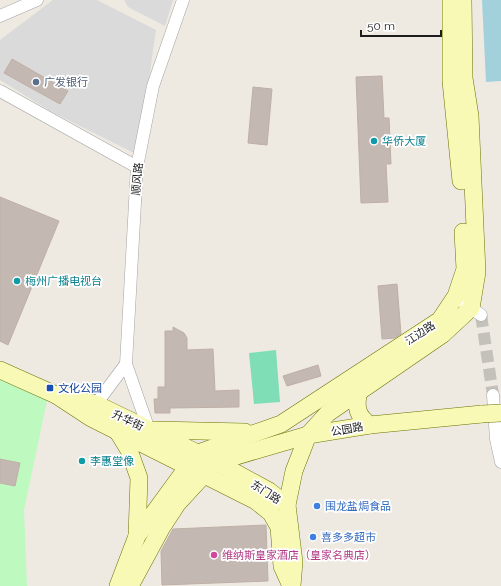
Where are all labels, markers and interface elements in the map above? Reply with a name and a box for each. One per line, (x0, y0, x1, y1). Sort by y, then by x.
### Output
scale bar (361, 12, 441, 38)
text: 50 m (367, 19, 395, 33)
place label: 广发银行 (44, 76, 88, 89)
marker: 广发银行 (31, 77, 41, 87)
place label: 华侨大厦 (382, 135, 426, 148)
marker: 华侨大厦 (369, 136, 379, 146)
street label: 顺风路 (130, 162, 145, 196)
place label: 梅州广播电视台 (25, 275, 102, 288)
marker: 梅州广播电视台 (12, 276, 22, 286)
street label: 江边路 (403, 319, 438, 348)
place label: 文化公园 (58, 382, 102, 395)
marker: 文化公园 (45, 383, 55, 393)
street label: 升华街 (110, 408, 145, 433)
street label: 公园路 (330, 420, 364, 439)
place label: 李惠堂像 (90, 455, 134, 468)
marker: 李惠堂像 (77, 456, 87, 466)
street label: 东门路 (248, 478, 283, 507)
place label: 围龙盐焗食品 (325, 500, 391, 513)
marker: 围龙盐焗食品 (312, 501, 322, 511)
place label: 喜多多超市 (321, 531, 376, 544)
marker: 喜多多超市 (308, 532, 318, 542)
place label: 维纳斯皇家酒店（皇家名典店） (222, 549, 376, 562)
marker: 维纳斯皇家酒店（皇家名典店） (209, 550, 219, 560)

